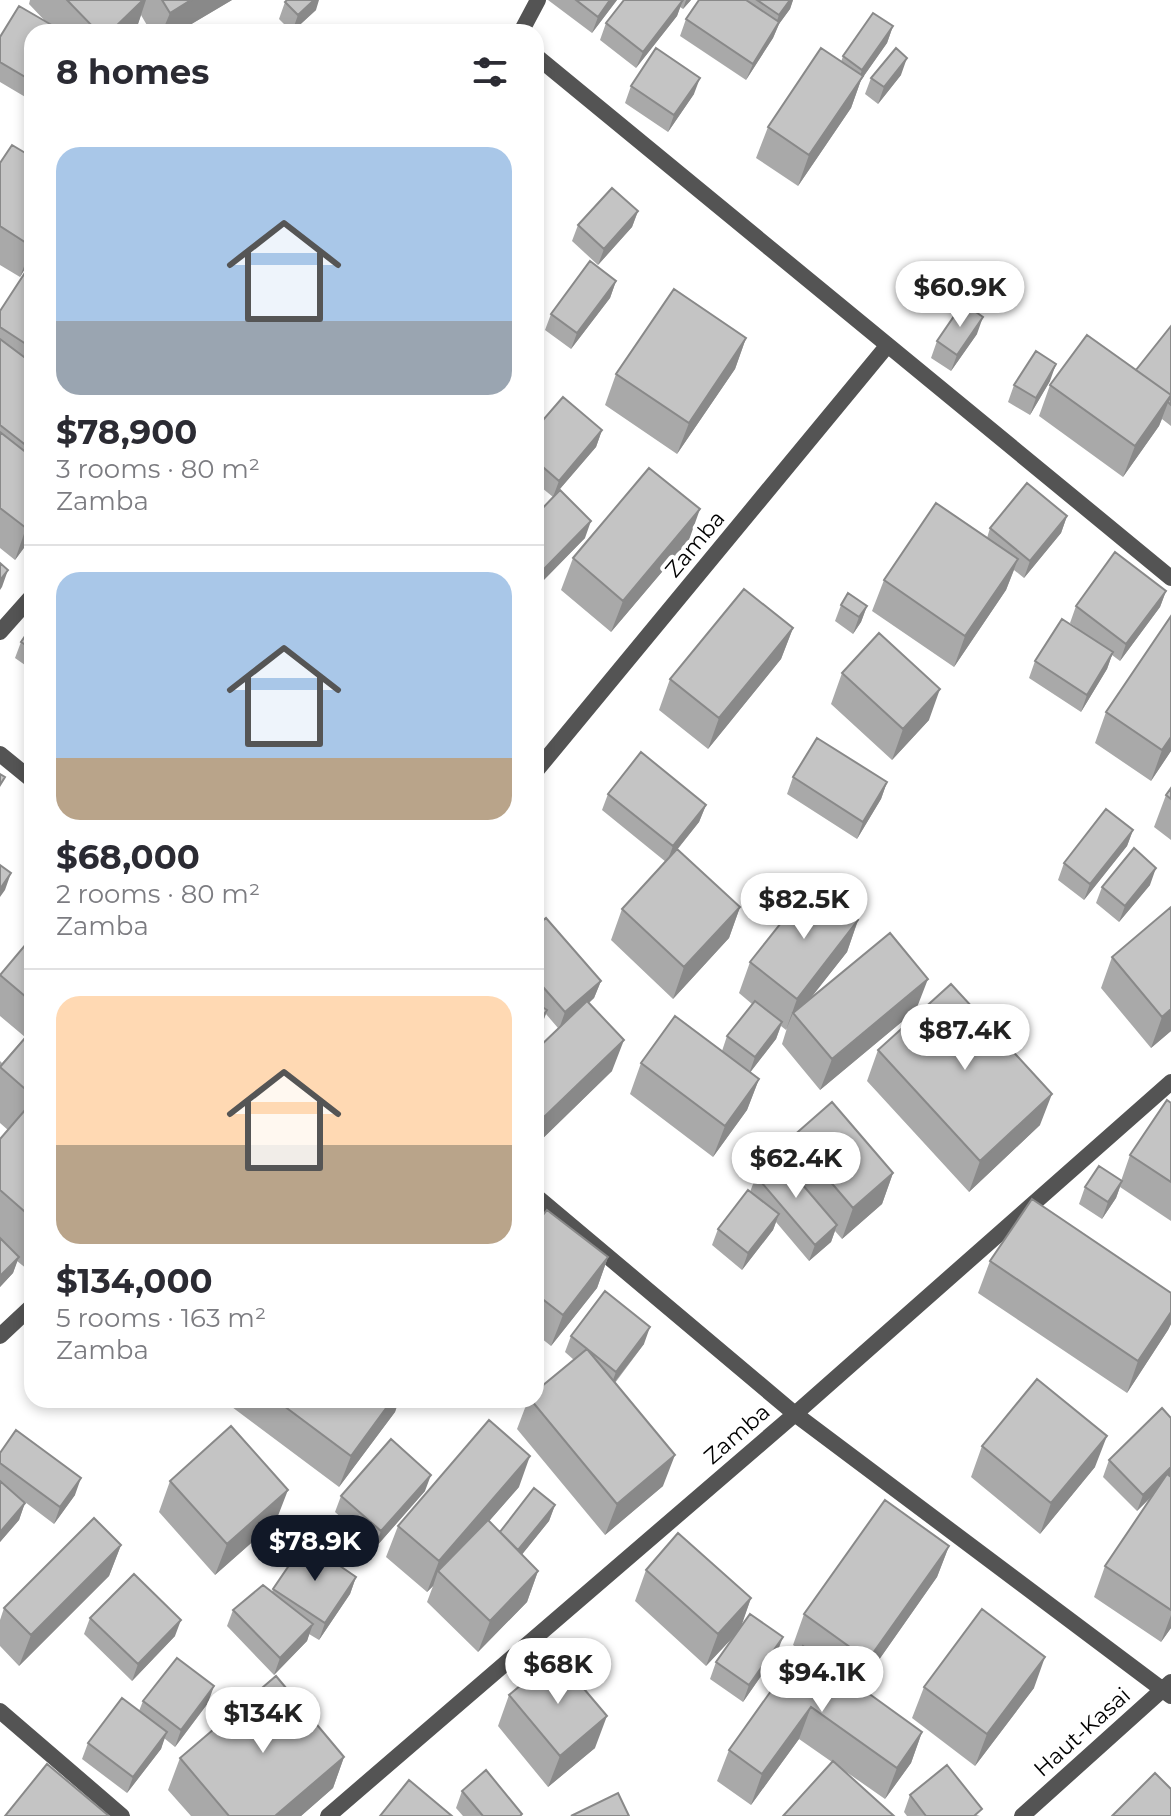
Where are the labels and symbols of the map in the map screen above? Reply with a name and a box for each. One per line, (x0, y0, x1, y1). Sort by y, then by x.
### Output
pin: $60.9K (895, 261, 1025, 329)
street label: Zamba (659, 505, 731, 583)
pin: $82.5K (739, 873, 869, 941)
pin: $87.4K (900, 1004, 1030, 1072)
pin: $62.4K (731, 1132, 861, 1200)
street label: Zamba (699, 1398, 775, 1470)
pin: $78.9K (250, 1515, 380, 1583)
pin: $68K (511, 1638, 605, 1706)
pin: $94.1K (757, 1646, 887, 1714)
street label: Haut-Kasai (1028, 1682, 1136, 1782)
pin: $134K (207, 1687, 319, 1755)

